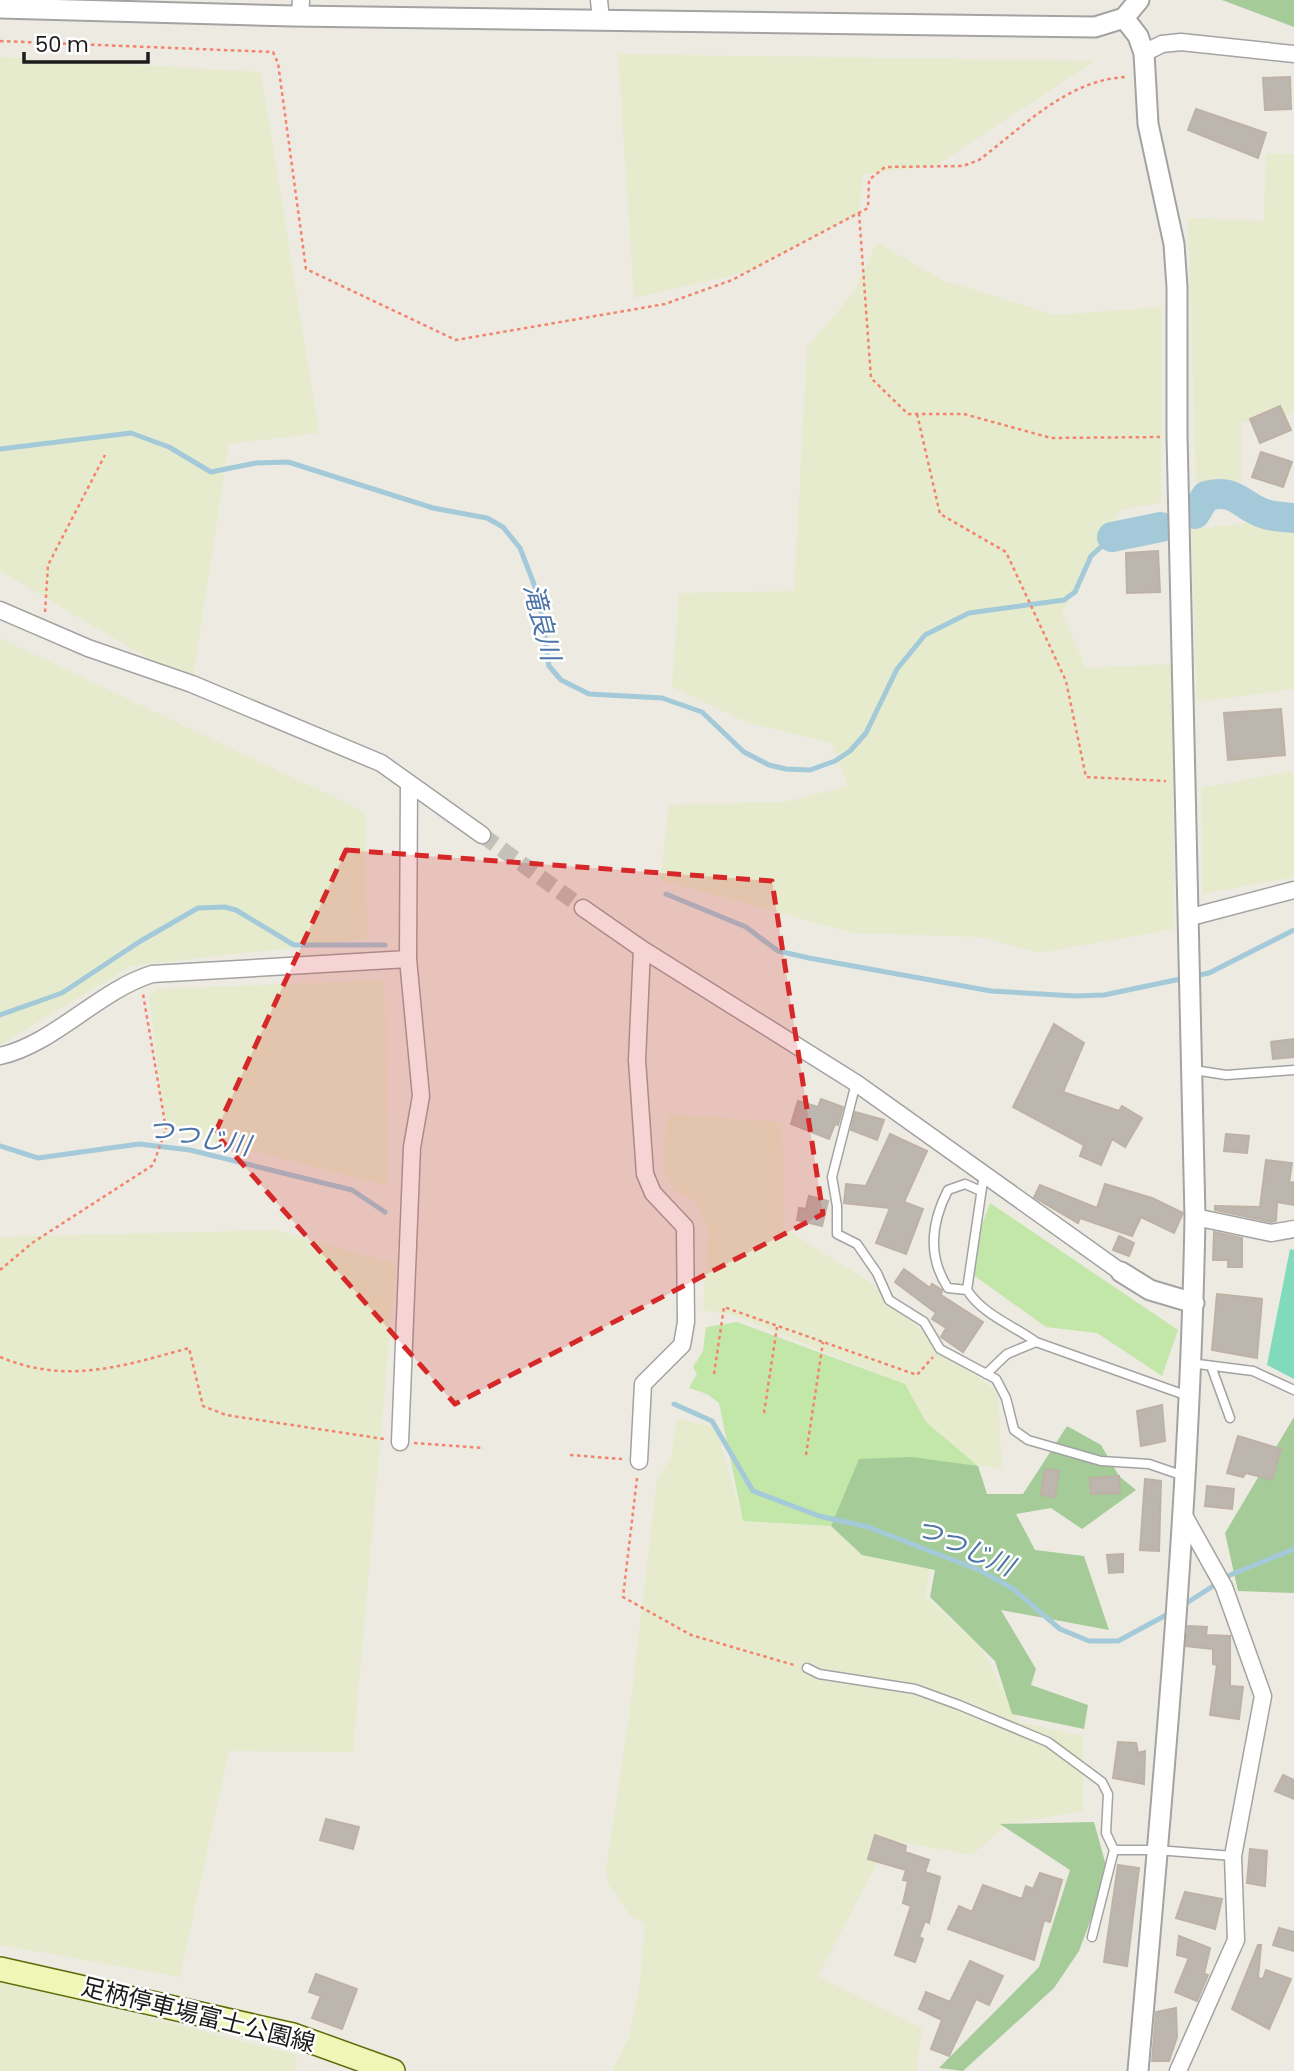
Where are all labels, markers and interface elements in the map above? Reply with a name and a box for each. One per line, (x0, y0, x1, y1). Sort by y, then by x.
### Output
scale bar (24, 21, 149, 65)
text: 50 m (35, 30, 89, 59)
water label: 滝良川 (515, 580, 570, 667)
water label: つつじ川 (145, 1110, 256, 1164)
water label: つつじ川 (910, 1509, 1023, 1586)
street label: 足柄停車場富士公園線 (78, 1969, 319, 2060)

